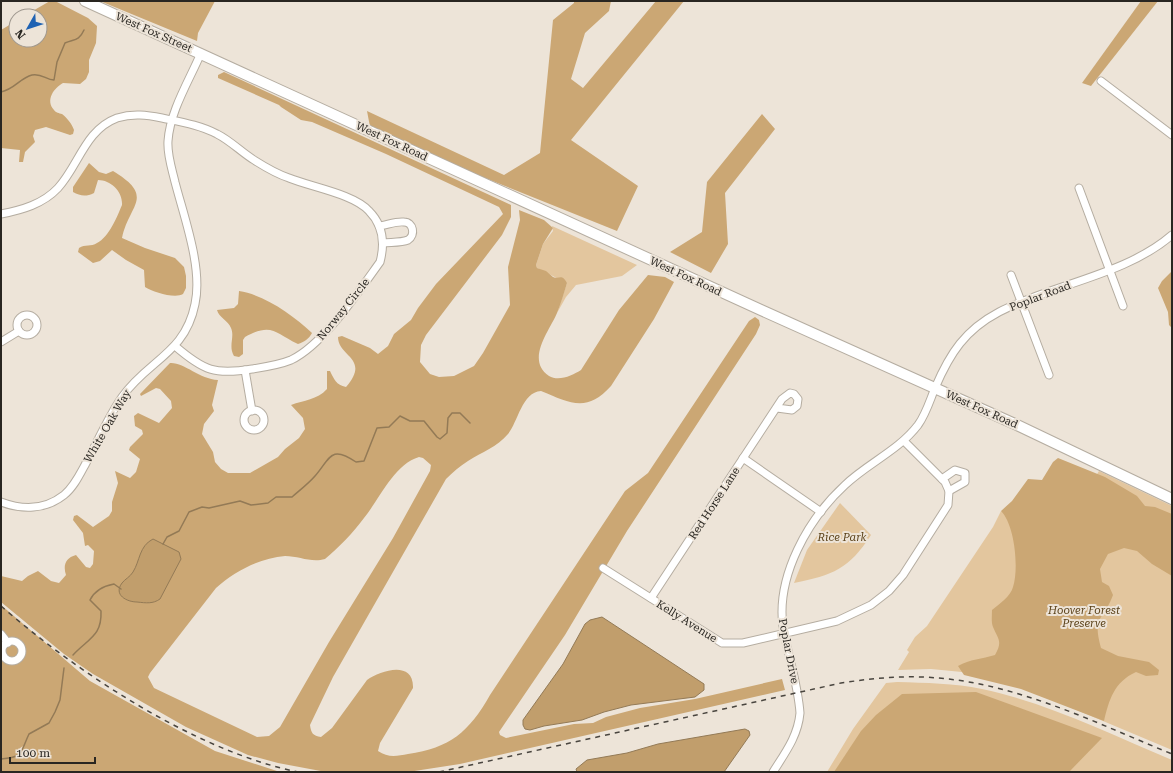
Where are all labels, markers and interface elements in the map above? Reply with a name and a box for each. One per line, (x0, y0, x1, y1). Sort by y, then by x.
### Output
north arrow (8, 8, 48, 48)
street label: West Fox Street (114, 10, 194, 55)
text: N (13, 26, 28, 41)
street label: West Fox Road (354, 119, 430, 164)
street label: West Fox Road (648, 254, 724, 299)
street label: Norway Circle (315, 276, 372, 343)
street label: Poplar Road (1008, 279, 1073, 314)
street label: White Oak Way (81, 387, 134, 465)
street label: West Fox Road (944, 388, 1020, 431)
street label: Red Horse Lane (686, 465, 743, 542)
park label: Rice Park (816, 531, 867, 544)
street label: Kelly Avenue (654, 598, 720, 645)
park label: Hoover Forest Preserve (1047, 604, 1121, 630)
street label: Poplar Drive (776, 617, 801, 685)
scale bar (10, 739, 95, 765)
text: 100 m (16, 746, 50, 760)

